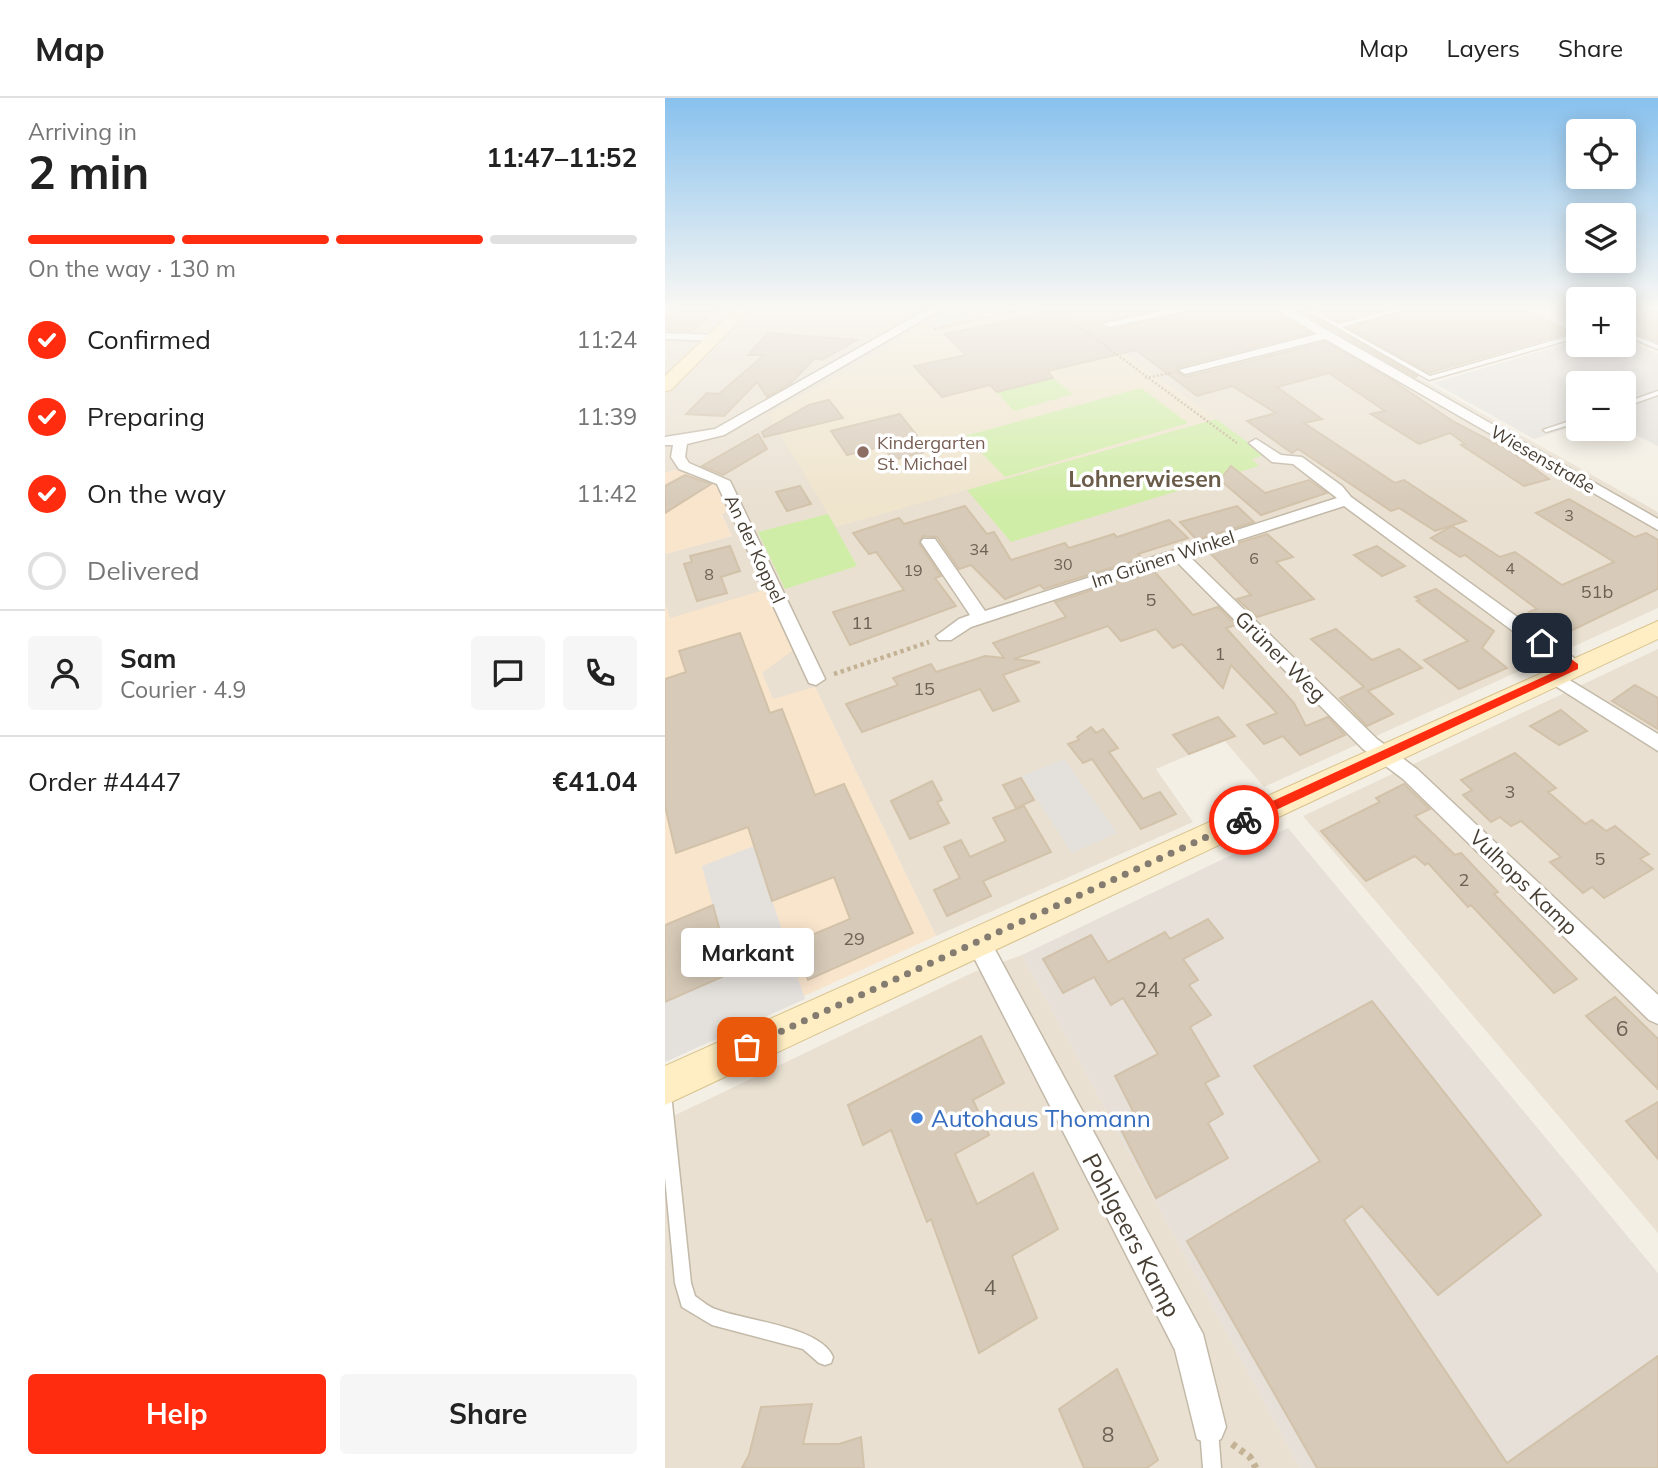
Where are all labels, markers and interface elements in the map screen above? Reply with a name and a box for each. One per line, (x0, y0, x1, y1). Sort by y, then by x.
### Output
text: Map (35, 28, 105, 69)
text: Map (1359, 33, 1408, 63)
text: Layers (1446, 33, 1520, 63)
text: Share (1558, 33, 1623, 63)
text: Arriving in (28, 117, 137, 146)
map controls (1566, 119, 1636, 441)
button: locate (1566, 119, 1636, 189)
text: 11:47–11:52 (486, 141, 637, 174)
text: 2 min (28, 143, 149, 201)
button: layers (1566, 203, 1636, 273)
text: On the way · 130 m (28, 254, 236, 283)
button: + (1566, 287, 1636, 357)
icon: check (28, 321, 66, 359)
text: Confirmed (87, 323, 211, 356)
text: 11:24 (577, 325, 637, 354)
button: − (1566, 371, 1636, 441)
icon: check (28, 398, 66, 436)
text: Preparing (87, 400, 205, 433)
text: 11:39 (577, 402, 637, 431)
street label: Wiesenstraße (1487, 420, 1599, 498)
place label: Kindergarten St. Michael (877, 431, 985, 475)
marker: Kindergarten St. Michael (855, 444, 871, 460)
district label: Lohnerwiesen (1068, 464, 1222, 493)
icon: check (28, 475, 66, 513)
text: On the way (87, 477, 226, 510)
text: 11:42 (577, 479, 637, 508)
street label: An der Koppel (720, 491, 790, 607)
house number: 3 (1564, 505, 1574, 525)
street label: Im Grünen Winkel (1089, 525, 1237, 593)
house number: 34 (969, 539, 989, 559)
house number: 6 (1249, 548, 1259, 568)
text: Delivered (87, 554, 200, 587)
house number: 30 (1053, 554, 1073, 574)
house number: 4 (1505, 558, 1515, 578)
house number: 19 (903, 560, 923, 580)
house number: 8 (704, 564, 714, 584)
house number: 51b (1581, 580, 1613, 603)
house number: 5 (1146, 588, 1157, 611)
street label: Grüner Weg (1230, 605, 1332, 707)
house number: 11 (851, 611, 873, 634)
pin (1512, 613, 1572, 673)
icon: home (1523, 624, 1561, 662)
button: person (28, 636, 102, 710)
button: chat (471, 636, 545, 710)
button: phone (563, 636, 637, 710)
text: Sam (120, 642, 176, 675)
house number: 1 (1215, 642, 1225, 665)
text: Courier · 4.9 (120, 675, 246, 704)
house number: 15 (913, 677, 935, 700)
text: Order #4447 (28, 765, 181, 798)
text: €41.04 (553, 765, 637, 798)
house number: 3 (1505, 780, 1515, 803)
courier (1209, 785, 1279, 855)
icon: bike (1225, 801, 1263, 839)
street label: Vulhops Kamp (1464, 824, 1584, 940)
house number: 5 (1595, 847, 1606, 870)
house number: 2 (1459, 868, 1469, 891)
house number: 29 (843, 927, 865, 950)
callout: Markant (680, 928, 813, 977)
text: Markant (701, 938, 794, 967)
house number: 24 (1134, 976, 1160, 1002)
house number: 6 (1616, 1015, 1628, 1041)
pin (717, 1017, 777, 1077)
icon: bag (728, 1028, 766, 1066)
place label: Autohaus Thomann (931, 1103, 1151, 1133)
marker: Autohaus Thomann (909, 1110, 925, 1126)
street label: Pohlgeers Kamp (1076, 1148, 1188, 1322)
house number: 4 (984, 1274, 997, 1300)
button: Help (28, 1374, 326, 1454)
button: Share (340, 1374, 637, 1454)
house number: 8 (1102, 1421, 1114, 1447)

